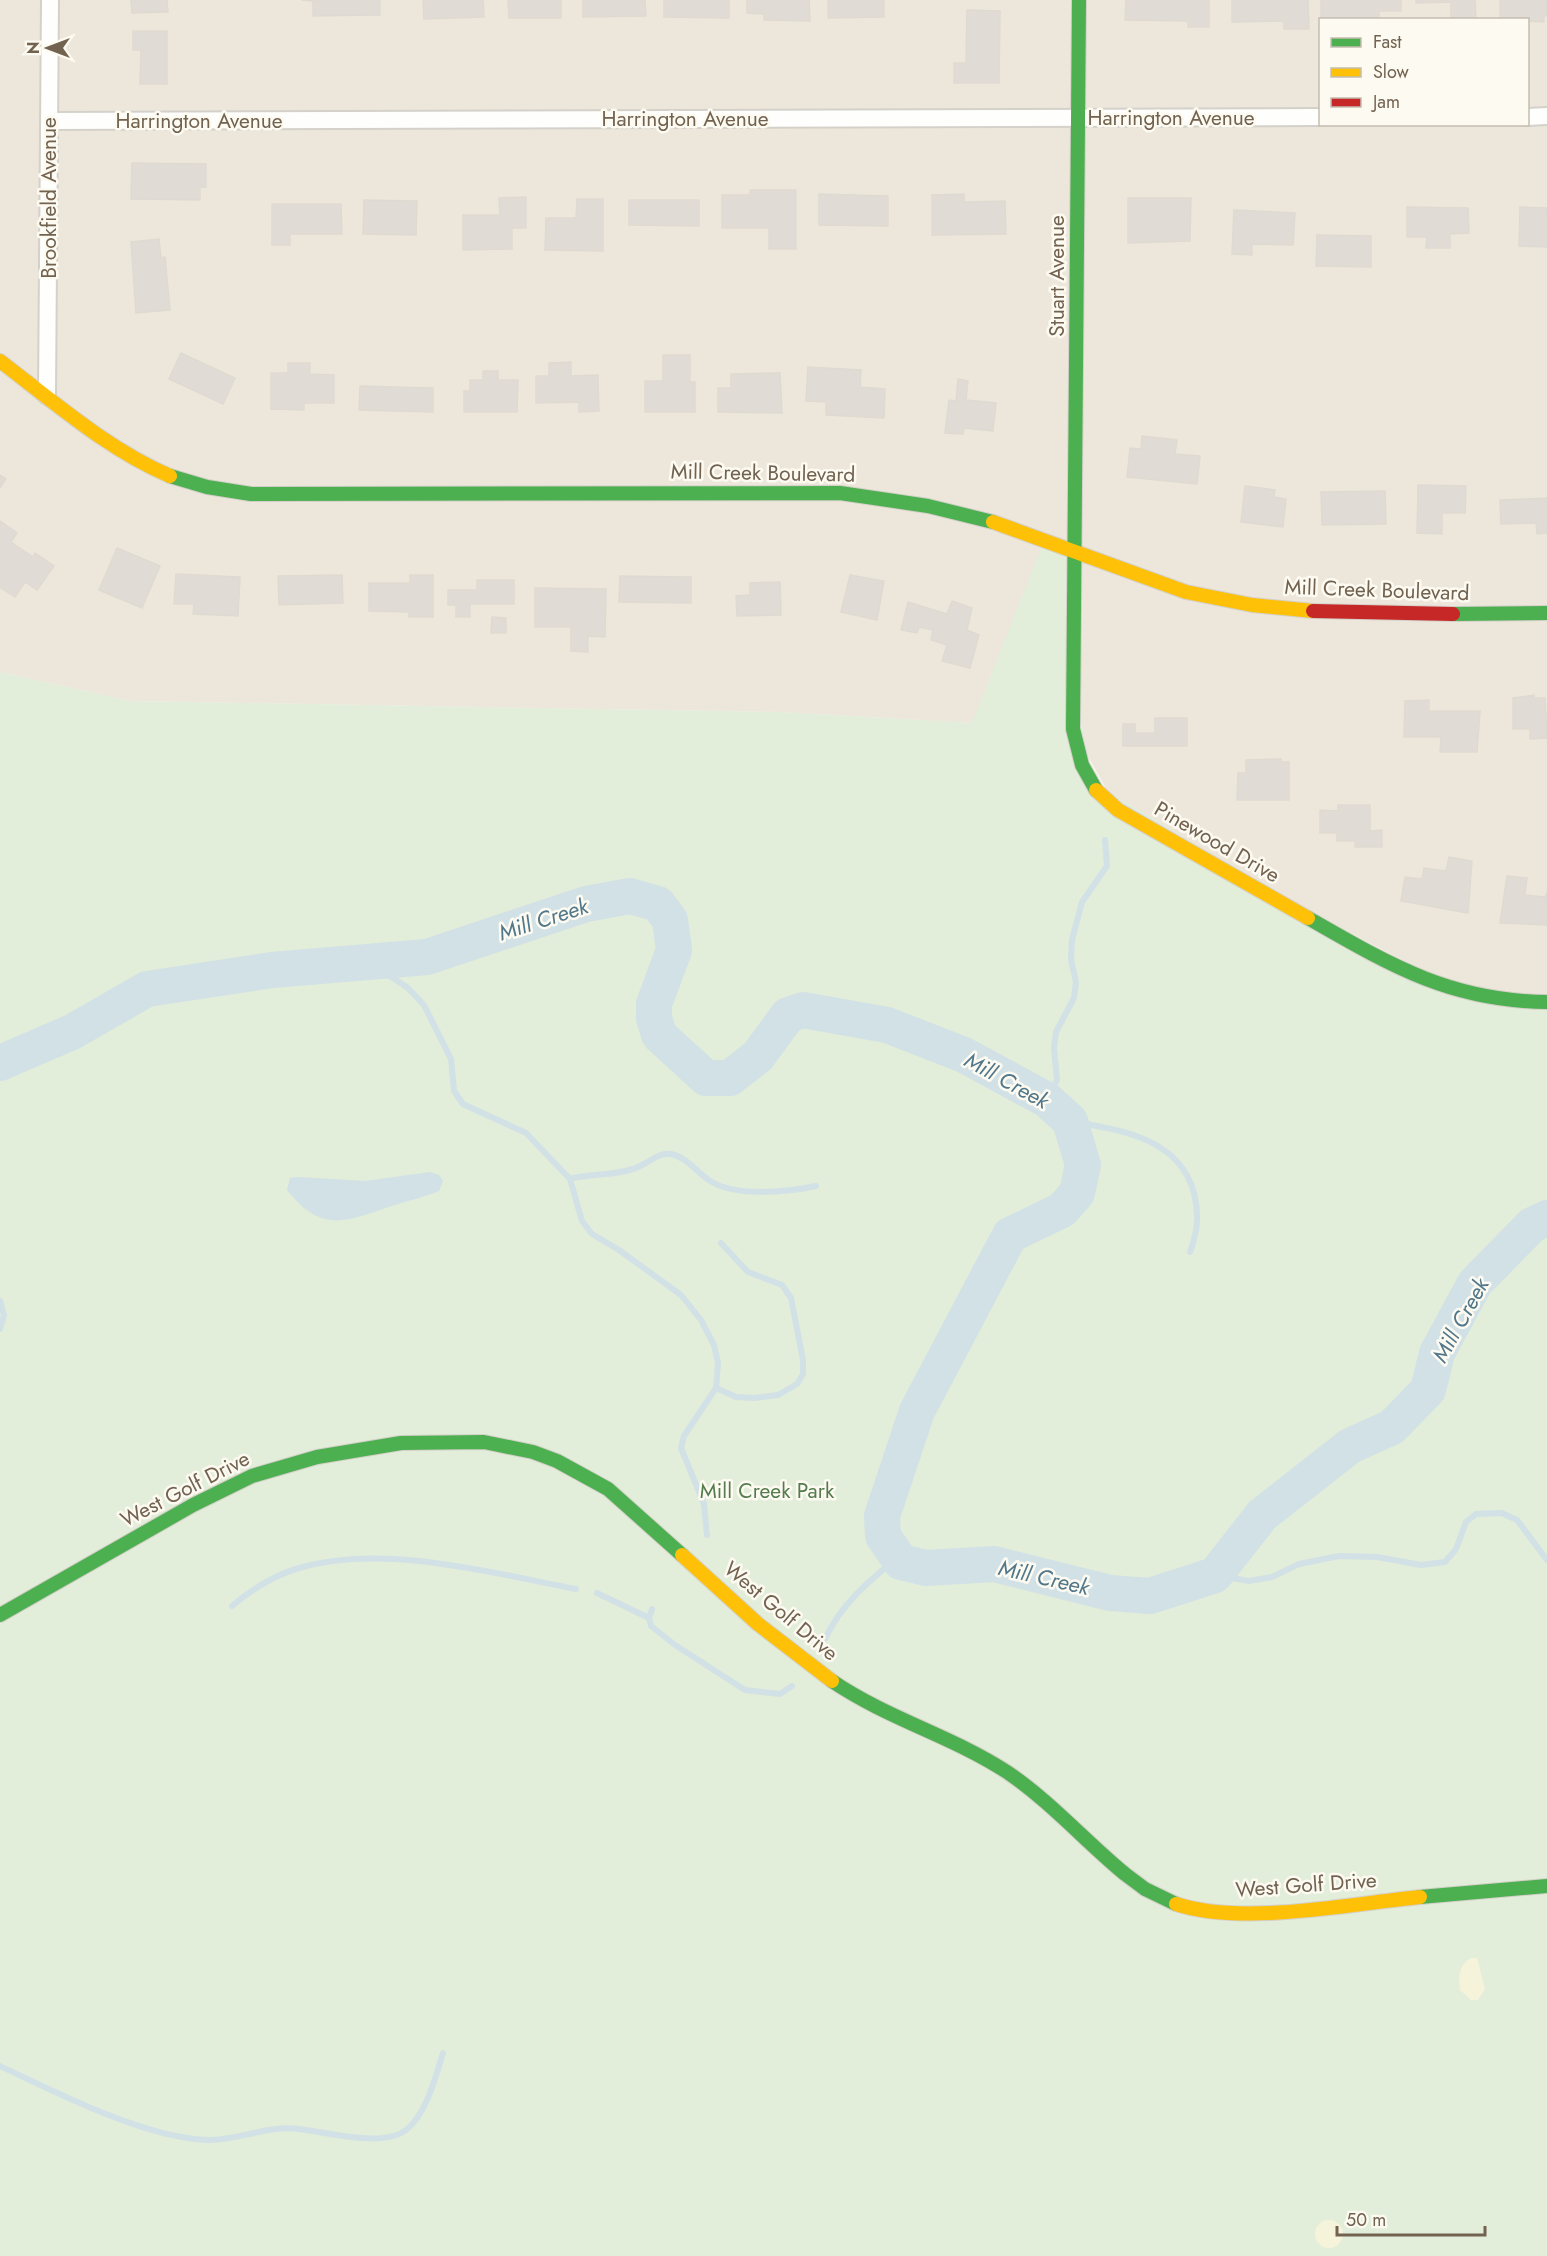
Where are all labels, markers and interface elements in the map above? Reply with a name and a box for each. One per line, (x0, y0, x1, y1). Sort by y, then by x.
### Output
north arrow (18, 18, 78, 78)
legend (1319, 18, 1529, 126)
text: Fast (1373, 29, 1402, 55)
text: N (22, 42, 45, 54)
text: Slow (1373, 59, 1410, 85)
text: Jam (1371, 89, 1400, 115)
street label: Harrington Avenue (1087, 103, 1255, 133)
street label: Harrington Avenue (601, 104, 769, 134)
street label: Harrington Avenue (115, 106, 283, 136)
street label: Brookfield Avenue (34, 117, 64, 279)
street label: Stuart Avenue (1042, 215, 1072, 337)
street label: Mill Creek Boulevard (670, 456, 856, 490)
street label: Mill Creek Boulevard (1284, 572, 1470, 608)
street label: Pinewood Drive (1149, 794, 1285, 890)
water label: Mill Creek (494, 889, 593, 948)
water label: Mill Creek (959, 1044, 1057, 1117)
water label: Mill Creek (1424, 1270, 1497, 1368)
street label: West Golf Drive (115, 1443, 255, 1534)
park label: Mill Creek Park (700, 1476, 835, 1506)
water label: Mill Creek (995, 1551, 1094, 1603)
street label: West Golf Drive (717, 1554, 845, 1668)
street label: West Golf Drive (1234, 1865, 1378, 1905)
scale bar (1337, 2199, 1486, 2237)
text: 50 m (1346, 2207, 1386, 2233)

